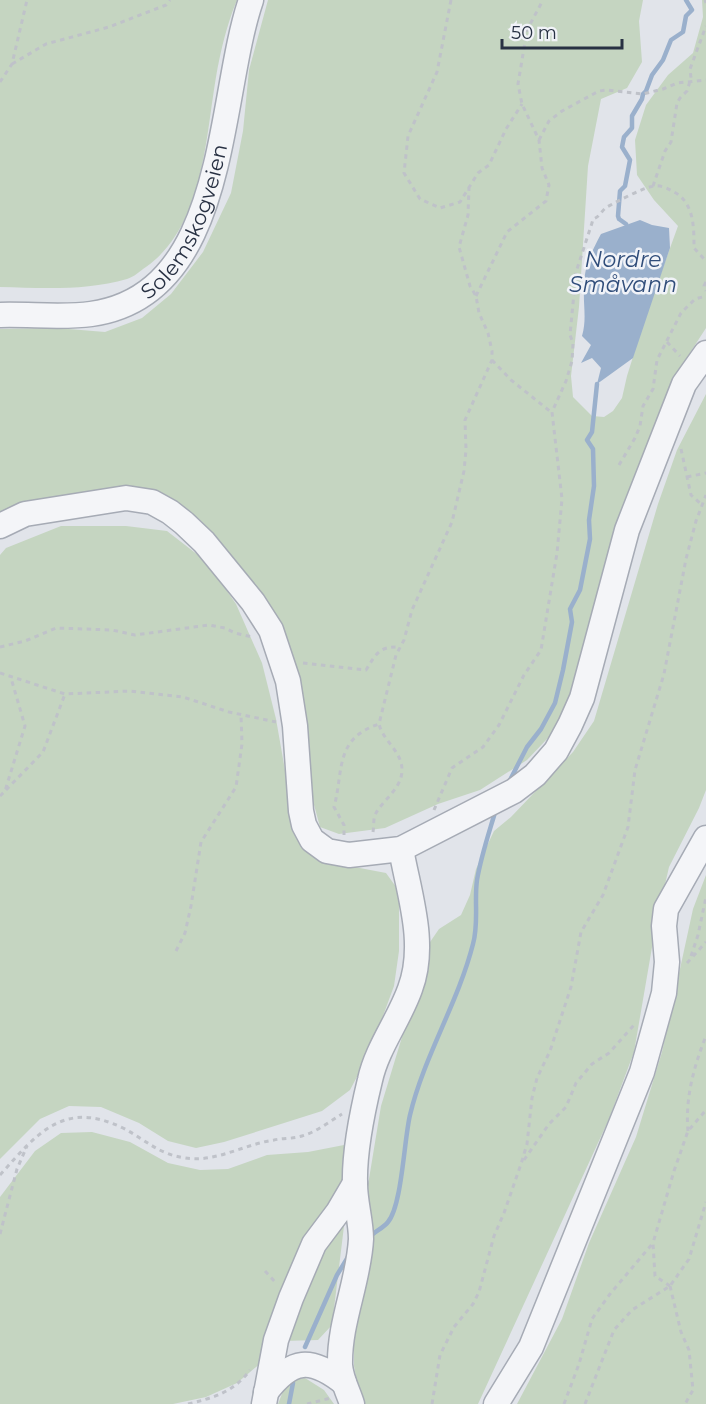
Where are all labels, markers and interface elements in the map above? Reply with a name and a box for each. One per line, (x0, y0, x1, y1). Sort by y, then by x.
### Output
scale bar (502, 12, 622, 50)
text: 50 m (511, 22, 557, 44)
street label: Solemskogveien (136, 142, 232, 304)
water label: Nordre Småvann (569, 246, 677, 298)

